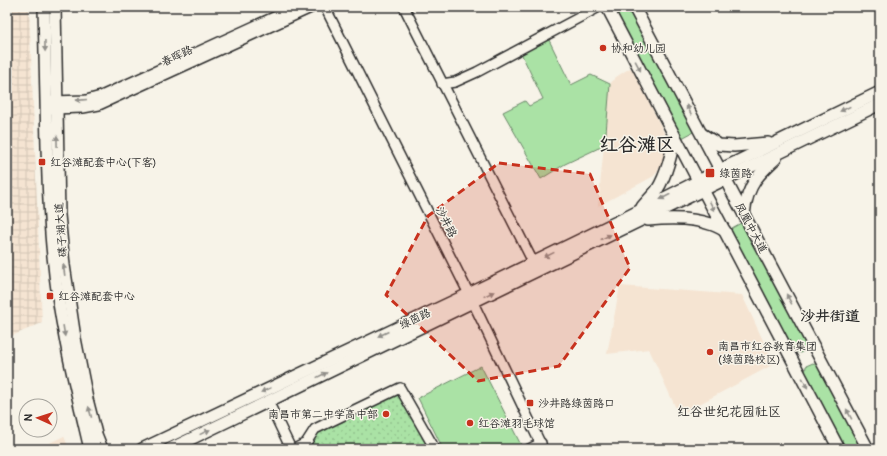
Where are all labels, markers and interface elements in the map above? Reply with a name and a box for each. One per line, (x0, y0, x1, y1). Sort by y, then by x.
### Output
one-way arrow (41, 40, 48, 52)
place label: 协和幼儿园 (611, 42, 666, 55)
street label: 春晖路 (159, 43, 195, 69)
marker: 协和幼儿园 (598, 43, 608, 53)
one-way arrow (635, 61, 642, 72)
one-way arrow (75, 96, 87, 103)
one-way arrow (686, 104, 692, 116)
one-way arrow (839, 106, 851, 112)
district label: 红谷滩区 (599, 133, 675, 157)
one-way arrow (54, 134, 60, 147)
place label: 红谷滩配套中心(下客) (50, 156, 156, 169)
marker: 红谷滩配套中心(下客) (37, 157, 47, 167)
marker: 绿茵路 (704, 167, 716, 179)
place label: 绿茵路 (719, 167, 752, 180)
one-way arrow (660, 194, 671, 200)
one-way arrow (709, 200, 715, 212)
street label: 凤凰中大道 (732, 201, 770, 255)
street label: 碟子湖大道 (53, 202, 69, 258)
street label: 沙井路 (433, 204, 459, 240)
one-way arrow (601, 234, 612, 240)
one-way arrow (543, 252, 555, 258)
one-way arrow (61, 264, 67, 276)
place label: 红谷滩配套中心 (58, 290, 135, 303)
marker: 红谷滩配套中心 (45, 291, 55, 301)
one-way arrow (484, 291, 495, 297)
one-way arrow (786, 294, 792, 305)
street label: 绿茵路 (397, 306, 433, 332)
district label: 沙井街道 (800, 307, 860, 326)
one-way arrow (61, 325, 67, 337)
one-way arrow (378, 331, 389, 338)
place label: 南昌市红谷教育集团 (绿茵路校区) (718, 340, 817, 366)
marker: 南昌市红谷教育集团 (绿茵路校区) (705, 347, 715, 357)
one-way arrow (316, 372, 328, 378)
one-way arrow (802, 377, 808, 389)
one-way arrow (260, 387, 272, 393)
place label: 沙井路绿茵路口 (538, 397, 615, 410)
north arrow (18, 398, 58, 438)
marker: 沙井路绿茵路口 (525, 398, 535, 408)
district label: 红谷世纪花园社区 (677, 404, 781, 420)
one-way arrow (87, 406, 93, 418)
place label: 南昌市第二中学高中部 (268, 408, 378, 421)
marker: 南昌市第二中学高中部 (381, 409, 391, 419)
one-way arrow (846, 409, 853, 420)
text: N (22, 413, 35, 422)
place label: 红谷滩羽毛球馆 (478, 417, 555, 430)
marker: 红谷滩羽毛球馆 (465, 418, 475, 428)
one-way arrow (199, 429, 211, 435)

